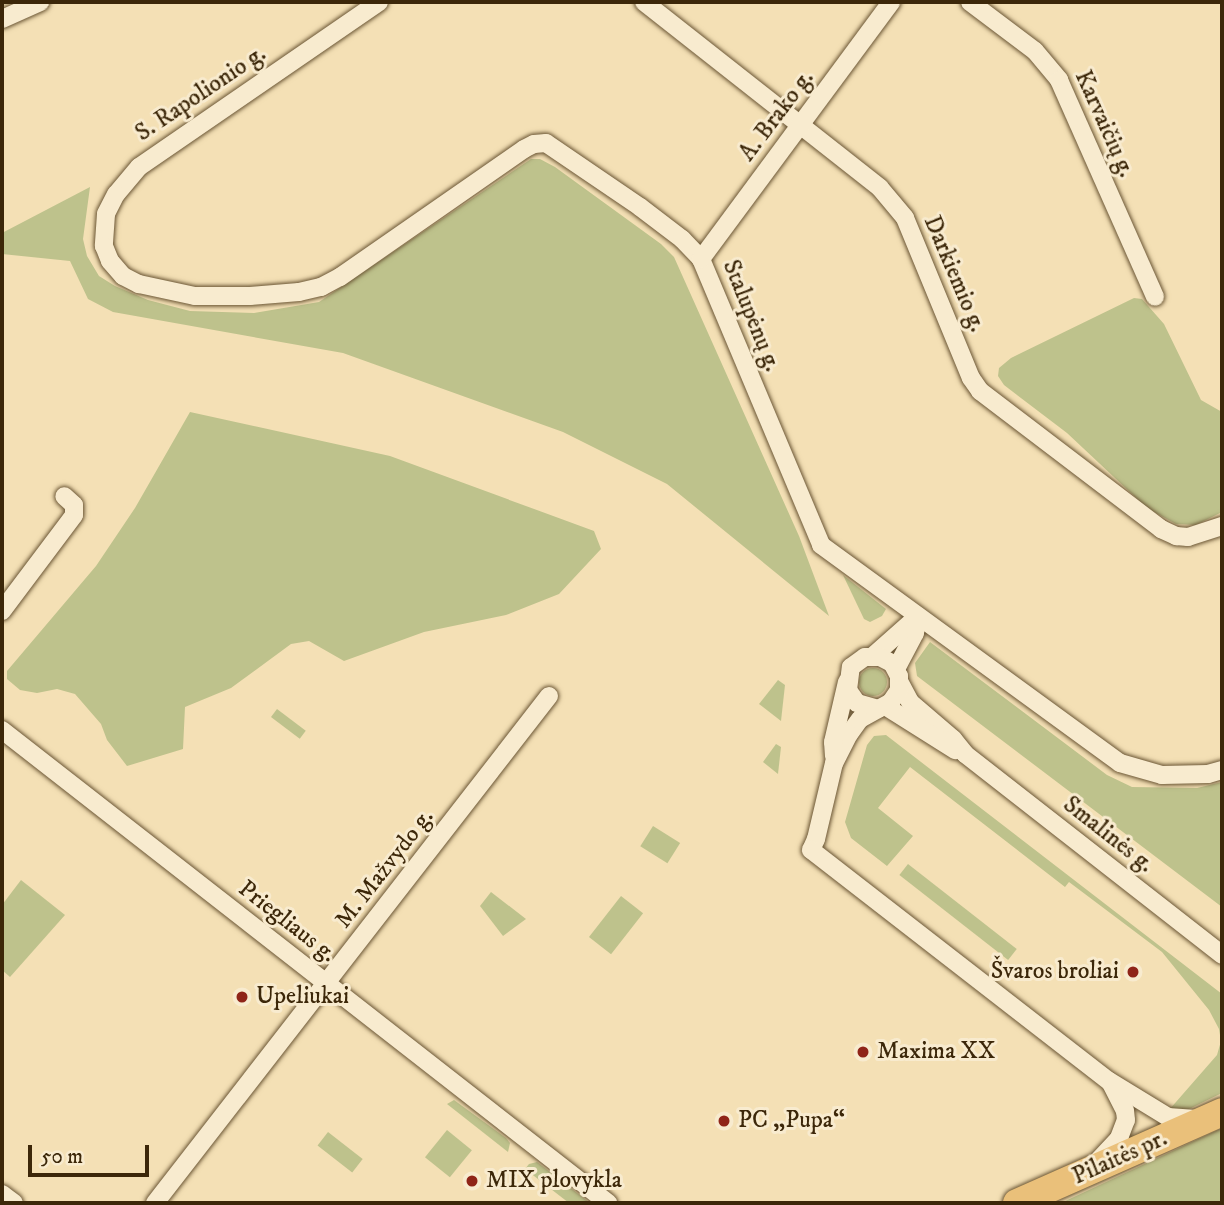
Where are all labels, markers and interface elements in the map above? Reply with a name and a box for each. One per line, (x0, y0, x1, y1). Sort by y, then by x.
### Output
street label: S. Rapolionio g. (130, 40, 272, 148)
street label: A. Brako g. (733, 65, 821, 167)
street label: Karvaičių g. (1068, 66, 1140, 182)
street label: Darkiemio g. (917, 212, 991, 336)
street label: Stalupėnų g. (716, 256, 786, 376)
street label: Smalinės g. (1057, 791, 1159, 879)
street label: M. Mažvydo g. (330, 804, 440, 934)
street label: Priegliaus g. (232, 875, 342, 969)
place label: Švaros broliai (991, 958, 1119, 986)
marker: Švaros broliai (1125, 964, 1141, 980)
place label: Upeliukai (256, 983, 349, 1011)
marker: Upeliukai (234, 989, 250, 1005)
place label: Maxima XX (877, 1038, 995, 1066)
marker: Maxima XX (855, 1044, 871, 1060)
place label: PC „Pupa“ (738, 1107, 845, 1135)
marker: PC „Pupa“ (716, 1113, 732, 1129)
street label: Pilaitės pr. (1068, 1124, 1172, 1192)
scale bar (32, 1132, 152, 1176)
text: 50 m (41, 1144, 83, 1170)
place label: MIX plovykla (486, 1167, 622, 1195)
marker: MIX plovykla (464, 1173, 480, 1189)

